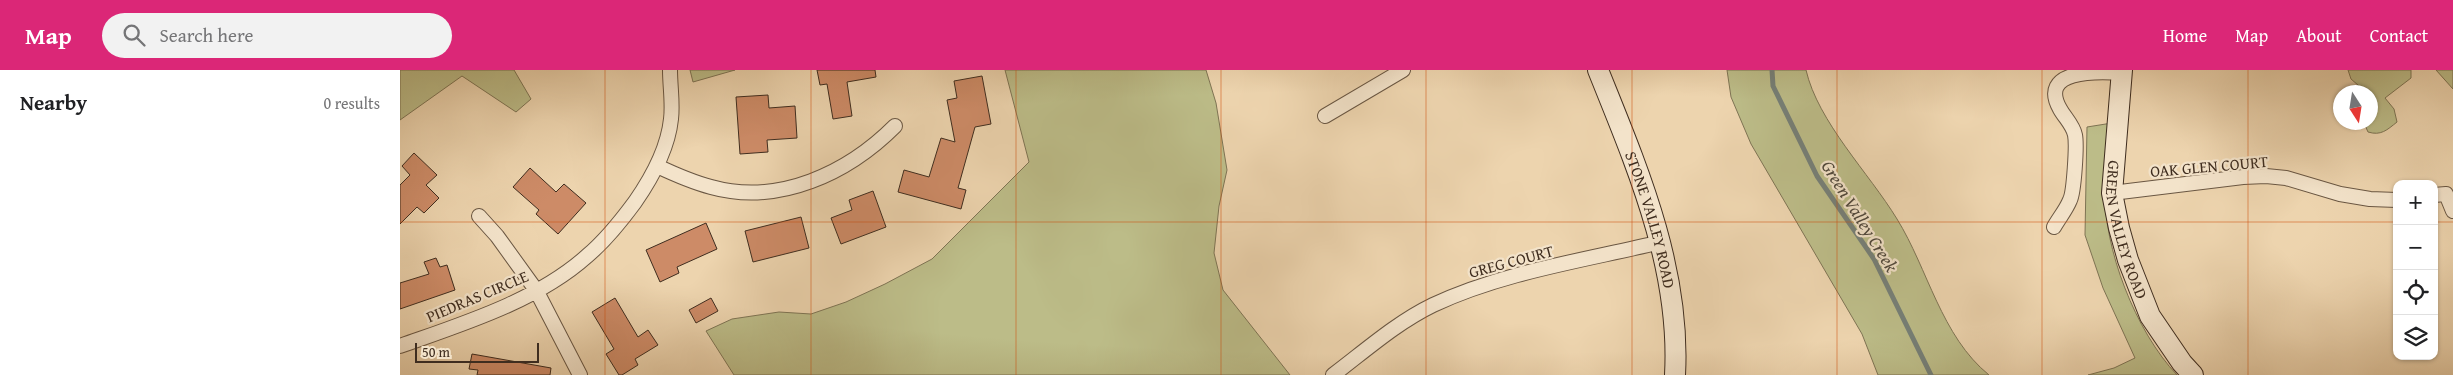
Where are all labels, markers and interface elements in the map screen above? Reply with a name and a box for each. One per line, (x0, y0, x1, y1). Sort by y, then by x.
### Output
search box (102, 13, 452, 58)
text: Map (25, 18, 72, 53)
icon: search (120, 21, 148, 49)
text: Search here (160, 21, 253, 49)
text: Home (2163, 22, 2207, 49)
text: Map (2235, 22, 2268, 49)
text: About (2296, 22, 2342, 49)
text: Contact (2370, 22, 2428, 49)
north arrow (2333, 85, 2378, 130)
text: Nearby (20, 87, 87, 118)
text: 0 results (323, 91, 380, 115)
street label: STONE VALLEY ROAD (1619, 148, 1682, 290)
street label: OAK GLEN COURT (2149, 149, 2269, 183)
water label: Green Valley Creek (1815, 155, 1906, 278)
street label: GREEN VALLEY ROAD (2100, 160, 2154, 303)
map controls (2393, 180, 2438, 360)
button: + (2393, 180, 2438, 225)
button: − (2393, 225, 2438, 270)
street label: GREG COURT (1466, 238, 1556, 284)
street label: PIEDRAS CIRCLE (422, 264, 532, 328)
button: locate (2393, 270, 2438, 315)
button: layers (2393, 315, 2438, 360)
scale bar (415, 340, 539, 363)
text: 50 m (422, 342, 450, 362)

